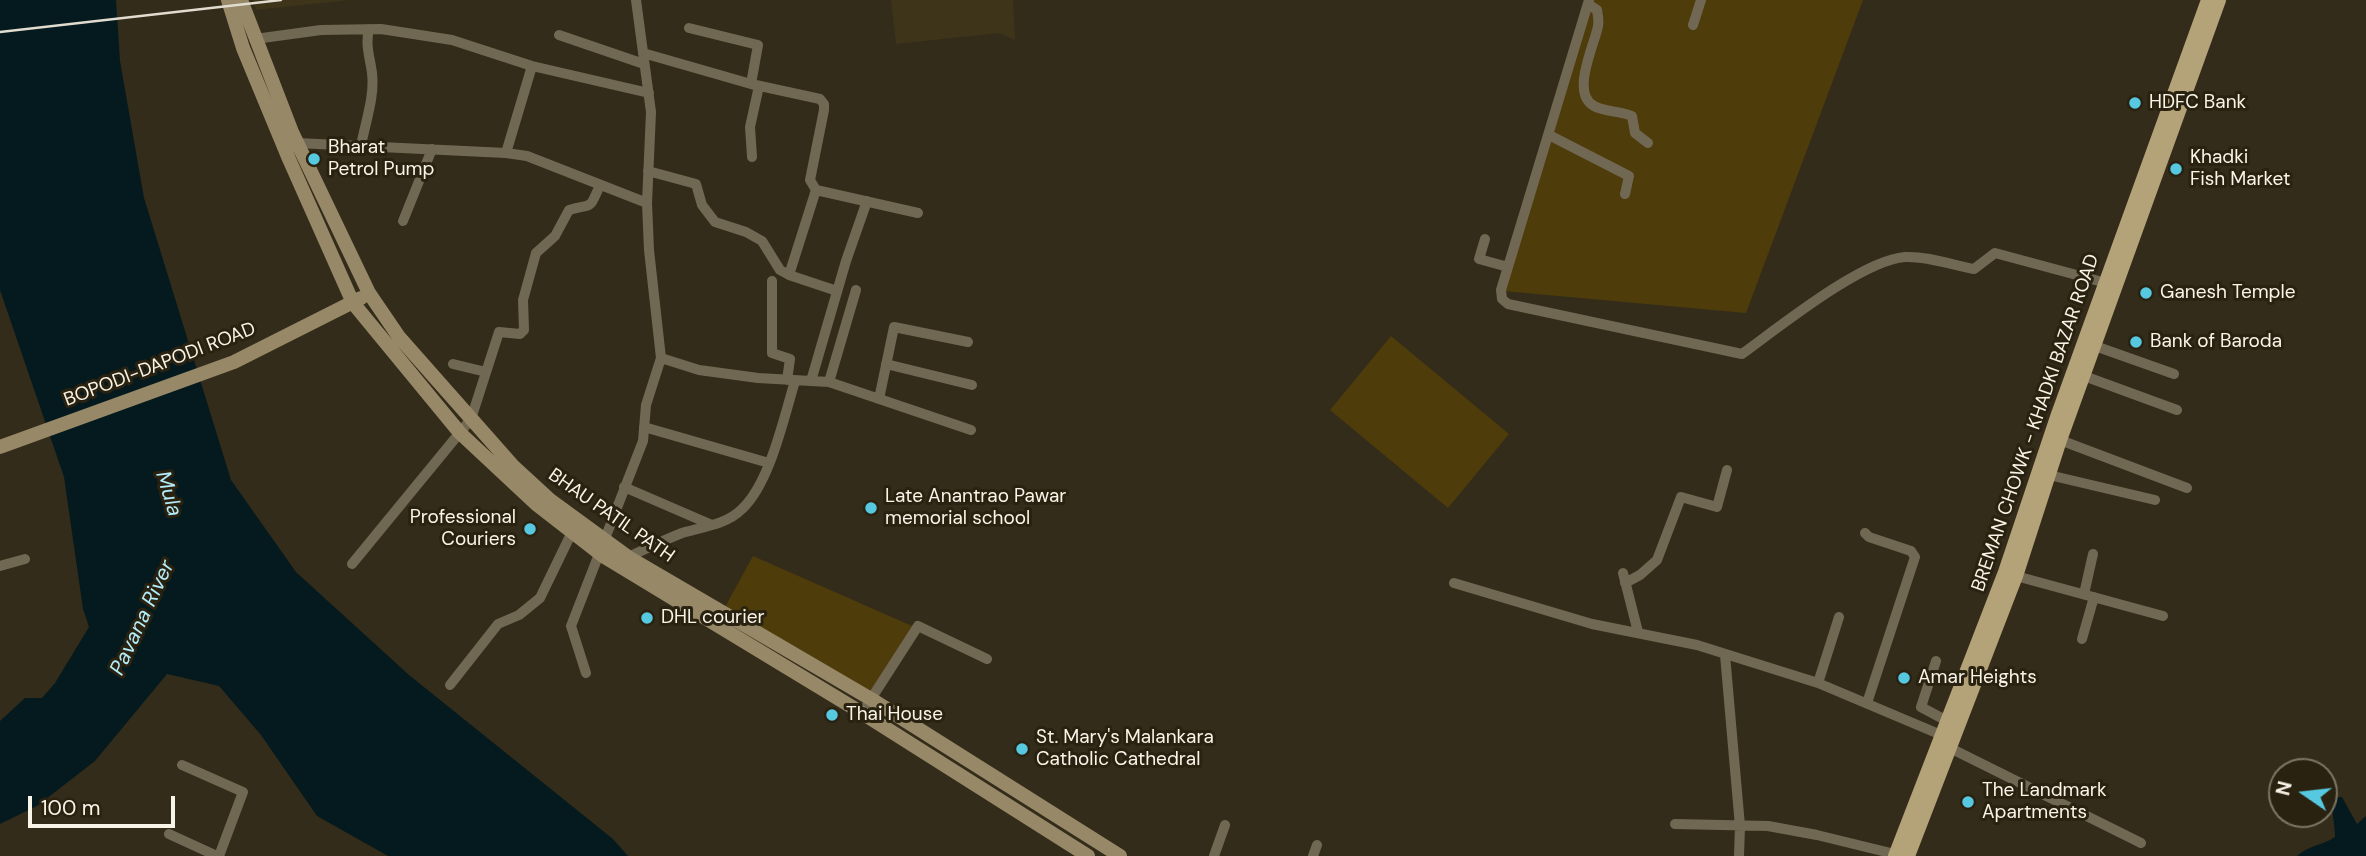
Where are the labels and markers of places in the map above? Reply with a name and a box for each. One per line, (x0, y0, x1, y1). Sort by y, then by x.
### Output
place label: HDFC Bank (2149, 92, 2246, 114)
marker: HDFC Bank (2127, 95, 2143, 111)
place label: Bharat Petrol Pump (328, 137, 434, 181)
place label: Khadki Fish Market (2190, 147, 2290, 191)
marker: Bharat Petrol Pump (306, 151, 322, 167)
marker: Khadki Fish Market (2168, 161, 2184, 177)
place label: Ganesh Temple (2160, 282, 2296, 304)
marker: Ganesh Temple (2138, 285, 2154, 301)
place label: Bank of Baroda (2150, 331, 2282, 353)
marker: Bank of Baroda (2128, 334, 2144, 350)
place label: Late Anantrao Pawar memorial school (885, 486, 1066, 530)
marker: Late Anantrao Pawar memorial school (863, 500, 879, 516)
place label: Professional Couriers (410, 507, 516, 551)
marker: Professional Couriers (522, 521, 538, 537)
place label: DHL courier (661, 607, 765, 629)
marker: DHL courier (639, 610, 655, 626)
place label: Amar Heights (1918, 667, 2037, 689)
marker: Amar Heights (1896, 670, 1912, 686)
place label: Thai House (846, 704, 943, 726)
marker: Thai House (824, 707, 840, 723)
place label: St. Mary's Malankara Catholic Cathedral (1036, 727, 1214, 771)
marker: St. Mary's Malankara Catholic Cathedral (1014, 741, 1030, 757)
place label: The Landmark Apartments (1982, 780, 2106, 824)
marker: The Landmark Apartments (1960, 794, 1976, 810)

